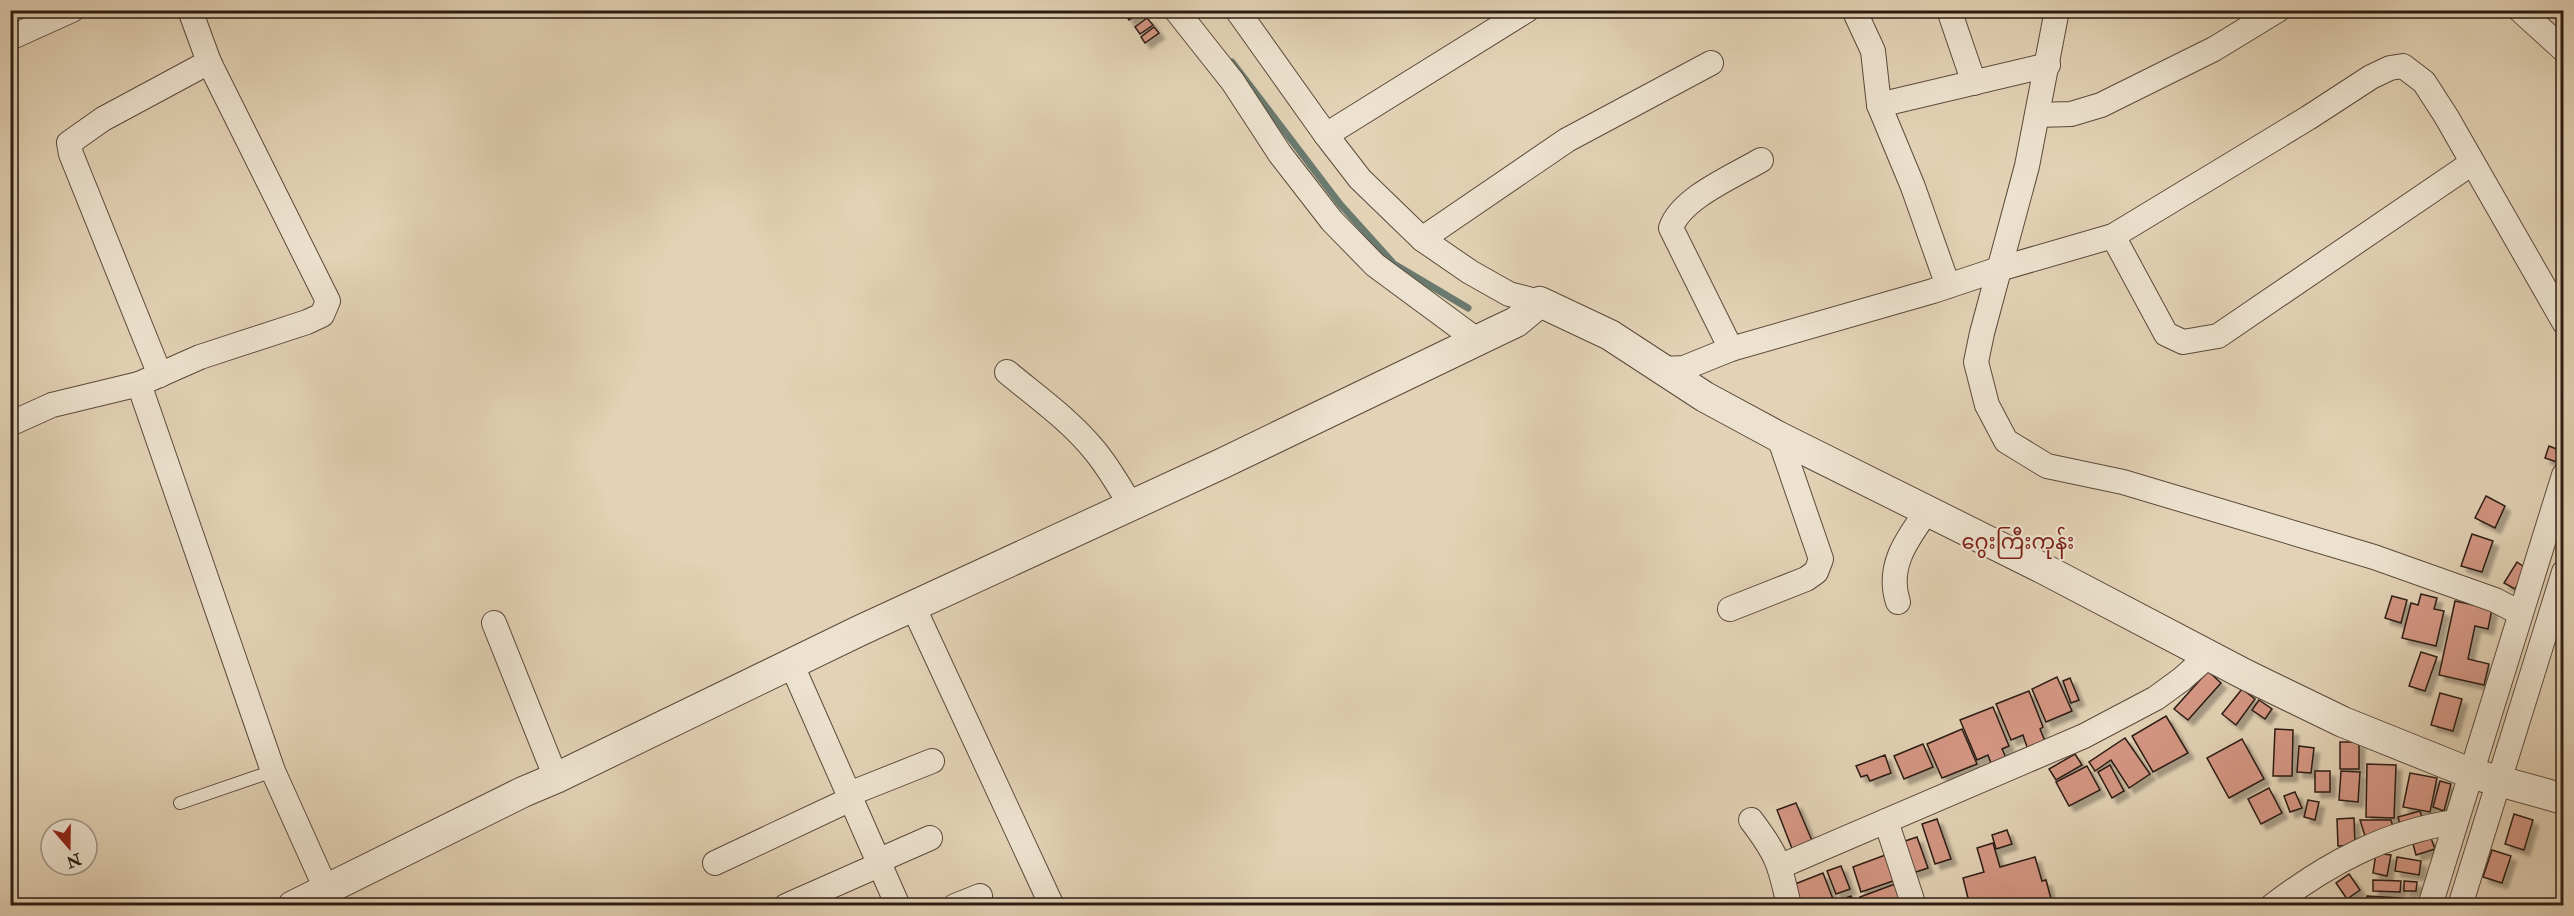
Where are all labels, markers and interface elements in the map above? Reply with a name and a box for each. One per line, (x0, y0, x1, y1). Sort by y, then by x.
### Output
district label: ဂွေးကြီးကုန်း (1962, 526, 2074, 559)
north arrow (39, 817, 99, 877)
text: N (63, 848, 85, 872)

